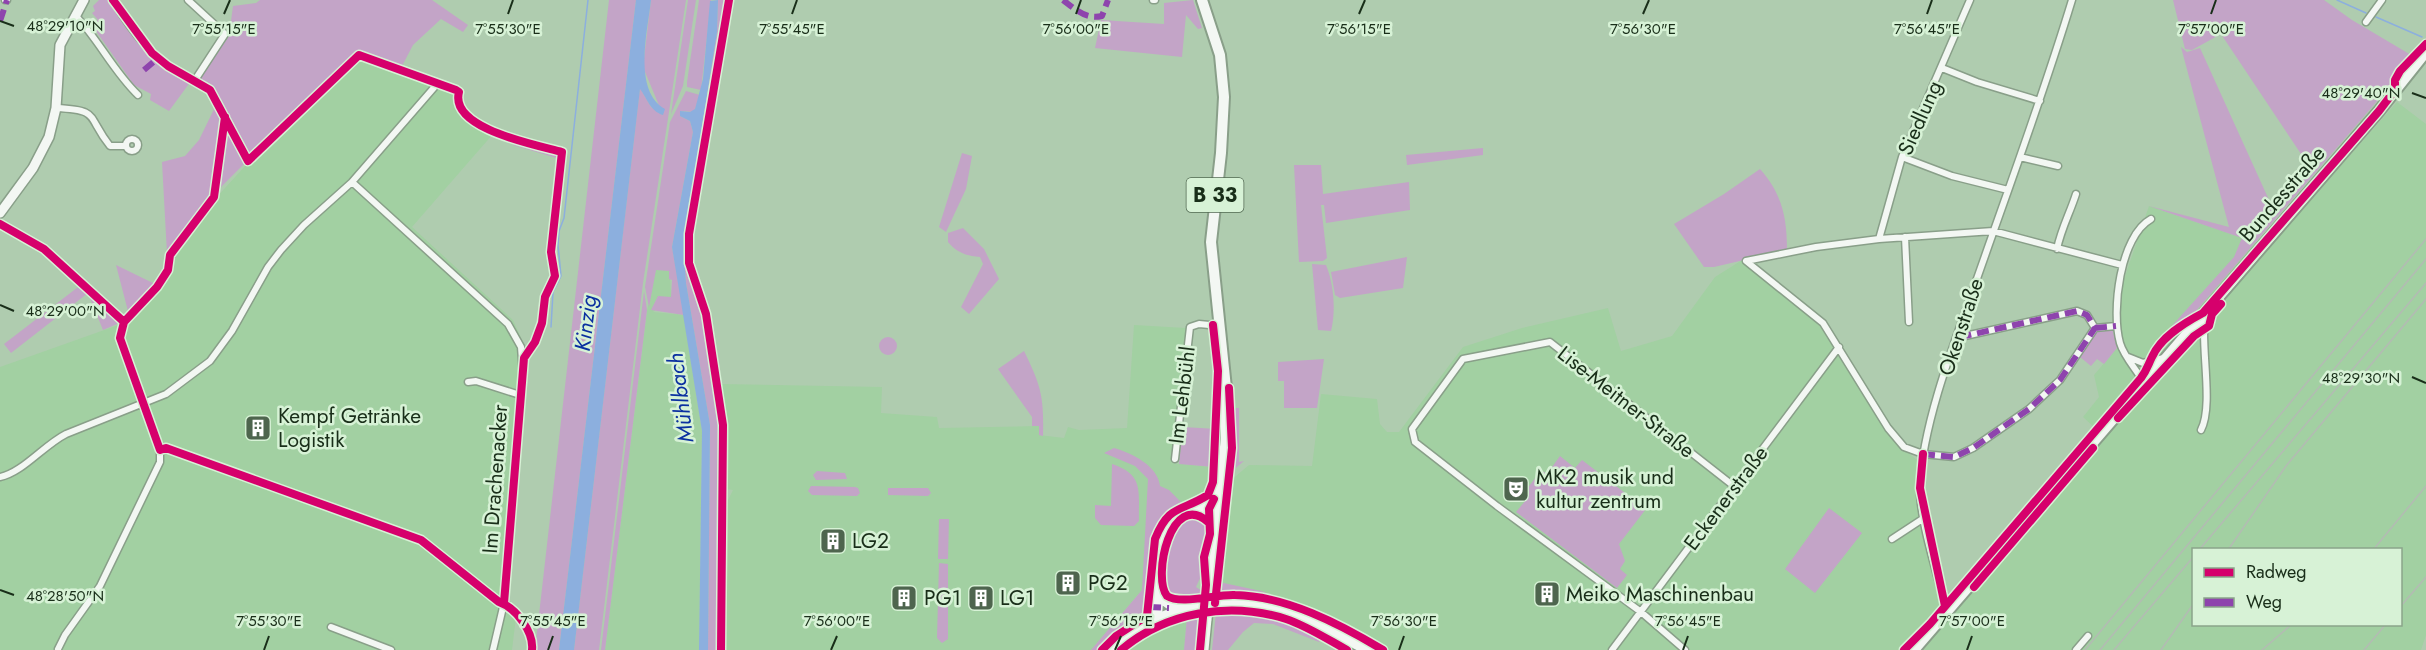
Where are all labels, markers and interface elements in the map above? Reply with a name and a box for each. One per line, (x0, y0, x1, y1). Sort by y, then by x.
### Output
text: 48°29'10"N (27, 15, 103, 37)
text: 7°55'15"E (192, 18, 256, 40)
text: 7°55'30"E (475, 18, 541, 40)
text: 7°55'45"E (759, 18, 825, 40)
text: 7°56'00"E (1043, 18, 1109, 40)
text: 7°56'15"E (1327, 18, 1391, 40)
text: 7°56'30"E (1610, 18, 1676, 40)
text: 7°56'45"E (1894, 18, 1960, 40)
text: 7°57'00"E (2178, 18, 2244, 40)
street label: Siedlung (1890, 76, 1950, 160)
text: 48°29'40"N (2322, 82, 2400, 104)
street label: Bundesstraße (2232, 139, 2332, 249)
road number: B 33 (1186, 178, 1244, 212)
street label: Okenstraße (1931, 274, 1991, 380)
water label: Kinzig (566, 293, 604, 353)
text: 48°29'00"N (25, 300, 105, 322)
street label: Lise-Meitner-Straße (1551, 339, 1701, 465)
street label: Im Lehbühl (1161, 345, 1203, 445)
water label: Mühlbach (659, 351, 701, 445)
text: 48°29'30"N (2322, 367, 2400, 389)
place label: Kempf Getränke Logistik (278, 401, 421, 455)
street label: Im Drachenacker (475, 403, 515, 555)
building icon: Kempf Getränke Logistik (243, 413, 273, 443)
street label: Eckenerstraße (1677, 439, 1775, 556)
place label: MK2 musik und kultur zentrum (1536, 462, 1674, 516)
theatre icon: MK2 musik und kultur zentrum (1501, 474, 1531, 504)
building icon: LG2 (818, 526, 848, 556)
place label: LG2 (852, 526, 889, 556)
legend (2192, 548, 2402, 626)
text: Radweg (2246, 559, 2307, 585)
building icon: PG2 (1053, 568, 1083, 598)
place label: PG2 (1088, 568, 1128, 598)
building icon: Meiko Maschinenbau (1532, 579, 1562, 609)
place label: Meiko Maschinenbau (1566, 579, 1754, 609)
building icon: PG1 (889, 583, 919, 613)
place label: PG1 (924, 583, 961, 613)
building icon: LG1 (966, 583, 996, 613)
place label: LG1 (1000, 583, 1035, 613)
text: 48°28'50"N (26, 585, 104, 607)
text: Weg (2246, 589, 2282, 615)
text: 7°55'30"E (236, 610, 302, 632)
text: 7°55'45"E (520, 610, 586, 632)
text: 7°56'00"E (804, 610, 870, 632)
text: 7°56'15"E (1089, 610, 1153, 632)
text: 7°56'30"E (1371, 610, 1437, 632)
text: 7°56'45"E (1655, 610, 1721, 632)
text: 7°57'00"E (1939, 610, 2005, 632)

